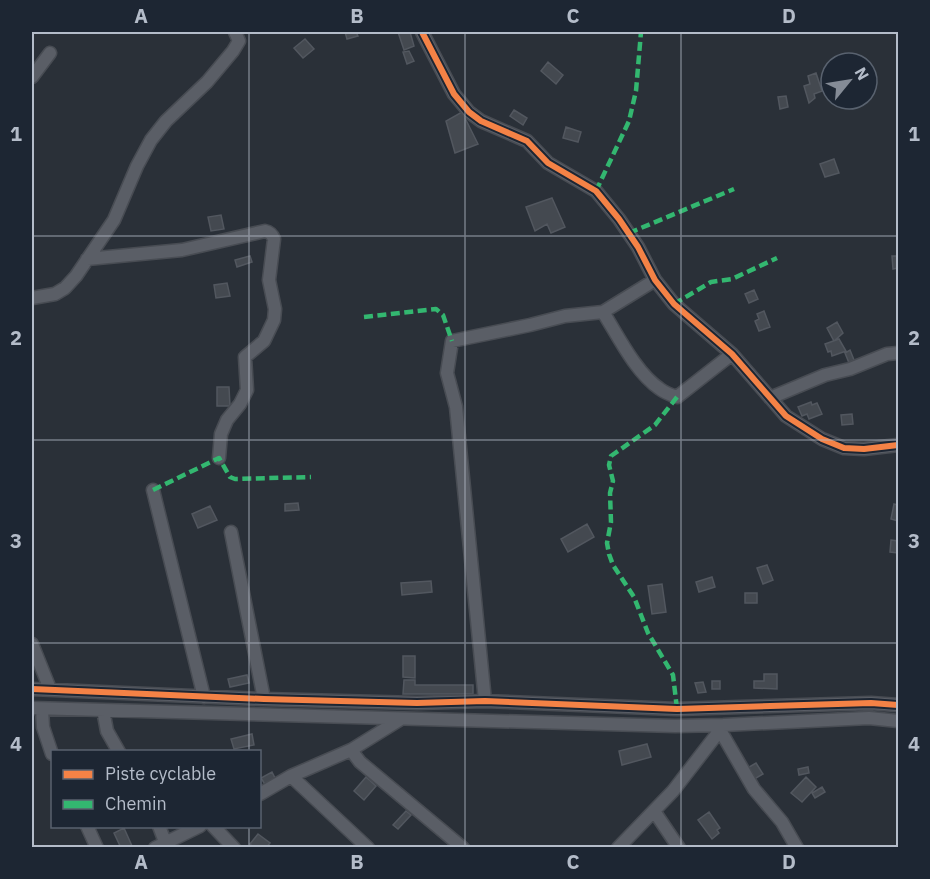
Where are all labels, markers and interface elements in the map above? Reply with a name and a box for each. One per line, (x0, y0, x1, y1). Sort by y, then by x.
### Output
text: A (134, 2, 148, 29)
text: B (350, 2, 364, 29)
text: C (566, 2, 580, 29)
text: D (782, 2, 796, 29)
north arrow (819, 51, 879, 111)
text: N (850, 63, 874, 84)
text: 1 (10, 120, 22, 147)
text: 1 (908, 120, 920, 147)
text: 2 (10, 324, 22, 351)
text: 2 (908, 324, 920, 351)
text: 3 (10, 527, 22, 554)
text: 3 (908, 527, 920, 554)
text: 4 (10, 730, 22, 757)
text: 4 (908, 730, 920, 757)
legend (51, 750, 261, 828)
text: Piste cyclable (105, 762, 216, 785)
text: Chemin (105, 792, 167, 815)
text: A (134, 848, 148, 875)
text: B (350, 848, 364, 875)
text: C (566, 848, 580, 875)
text: D (782, 848, 796, 875)

